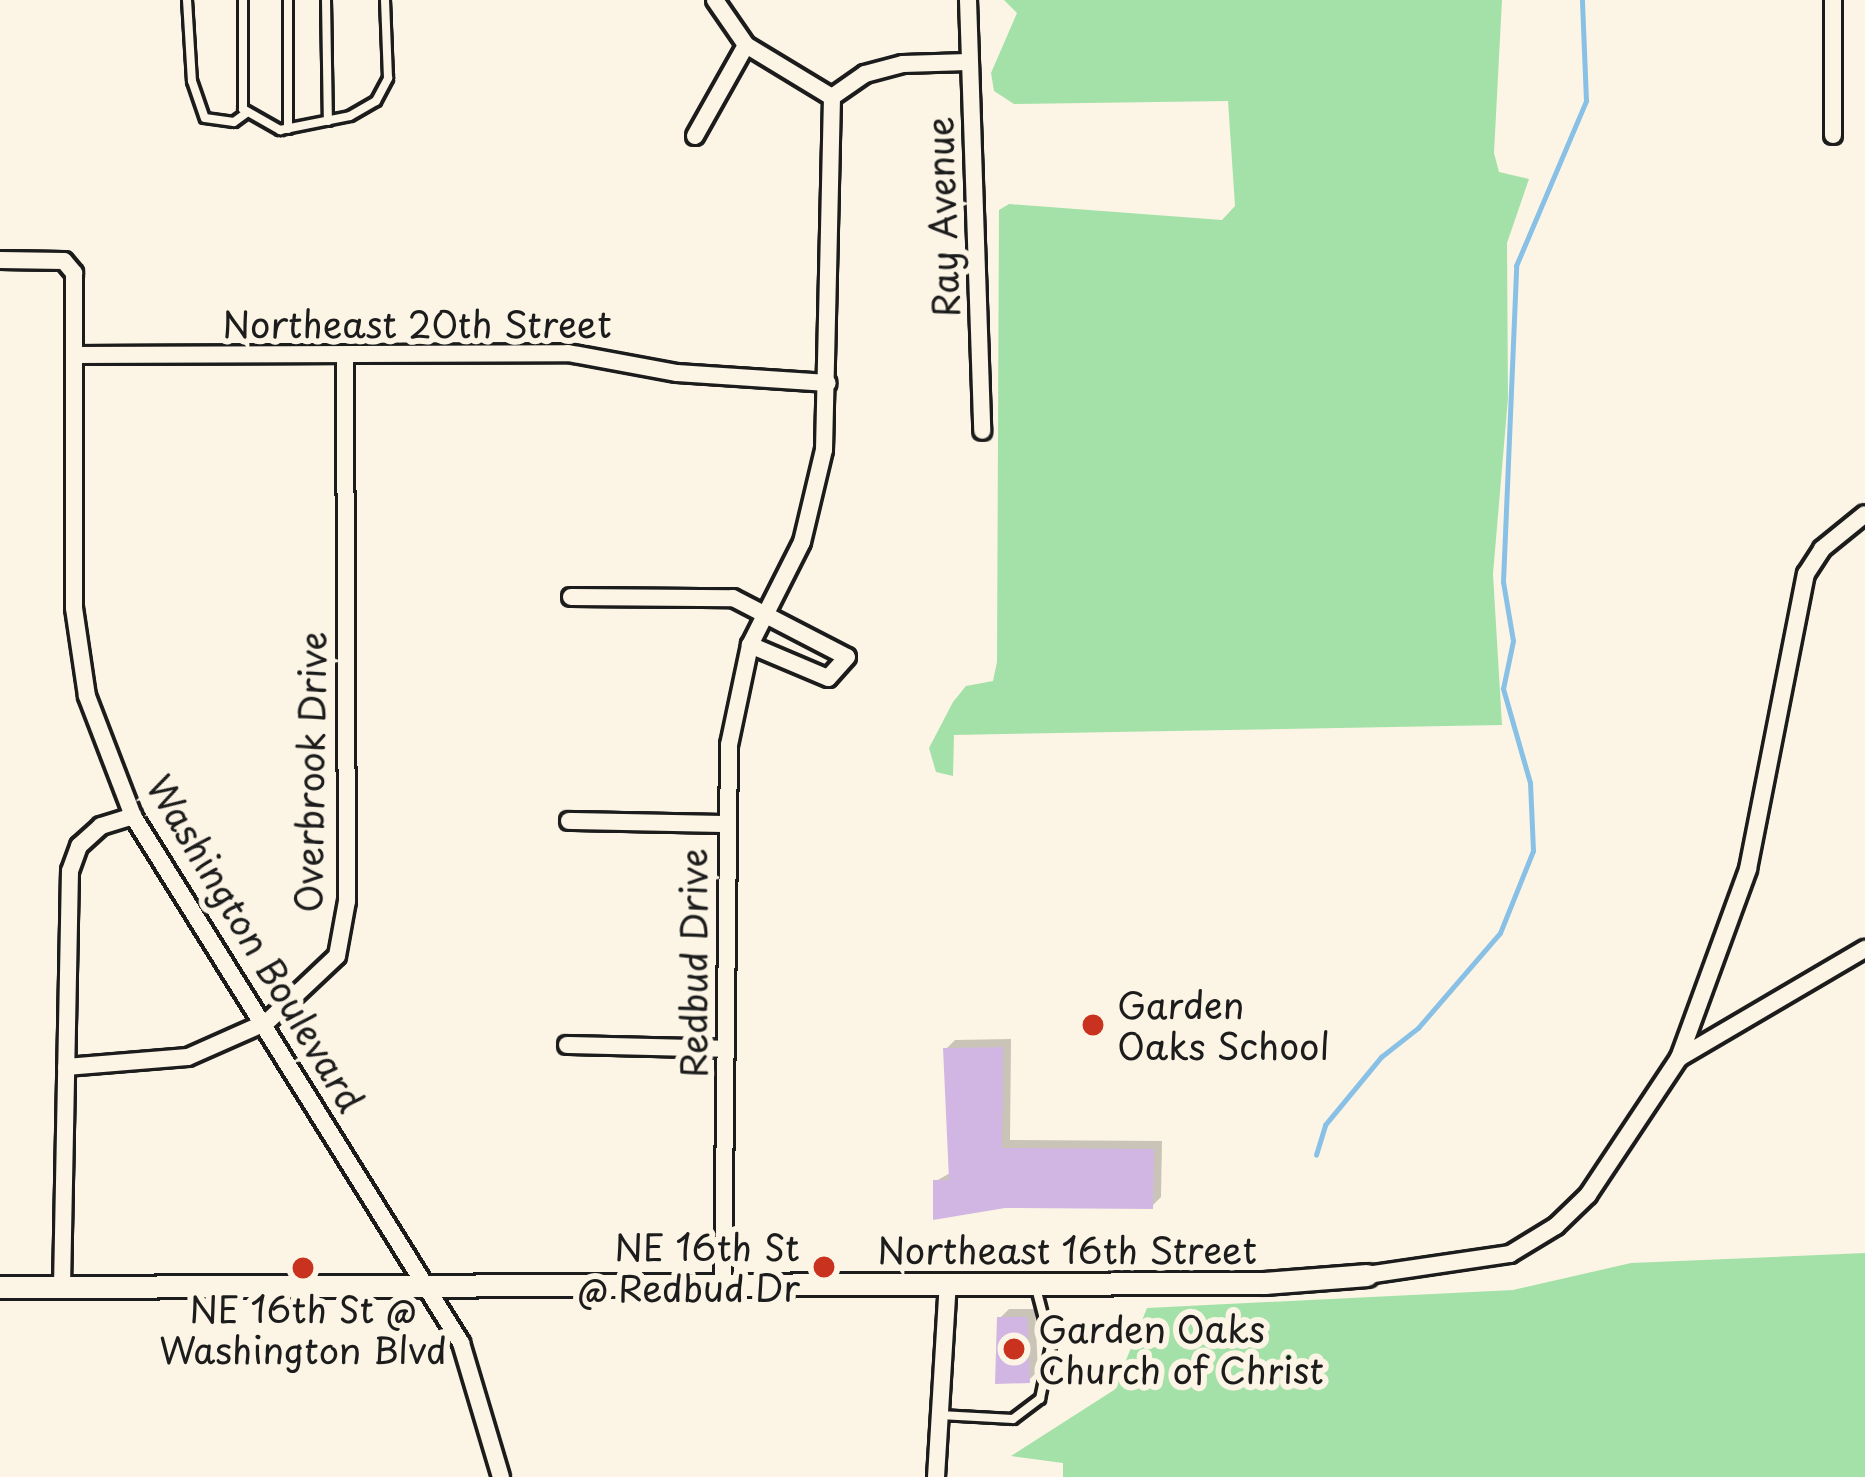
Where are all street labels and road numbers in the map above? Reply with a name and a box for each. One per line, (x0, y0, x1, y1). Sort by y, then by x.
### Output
street label: Ray Avenue (917, 115, 967, 319)
street label: Northeast 20th Street (222, 302, 612, 346)
street label: Overbrook Drive (286, 629, 334, 915)
street label: Washington Boulevard (138, 767, 374, 1119)
street label: Redbud Drive (671, 848, 715, 1078)
street label: Northeast 16th Street (877, 1228, 1257, 1272)

